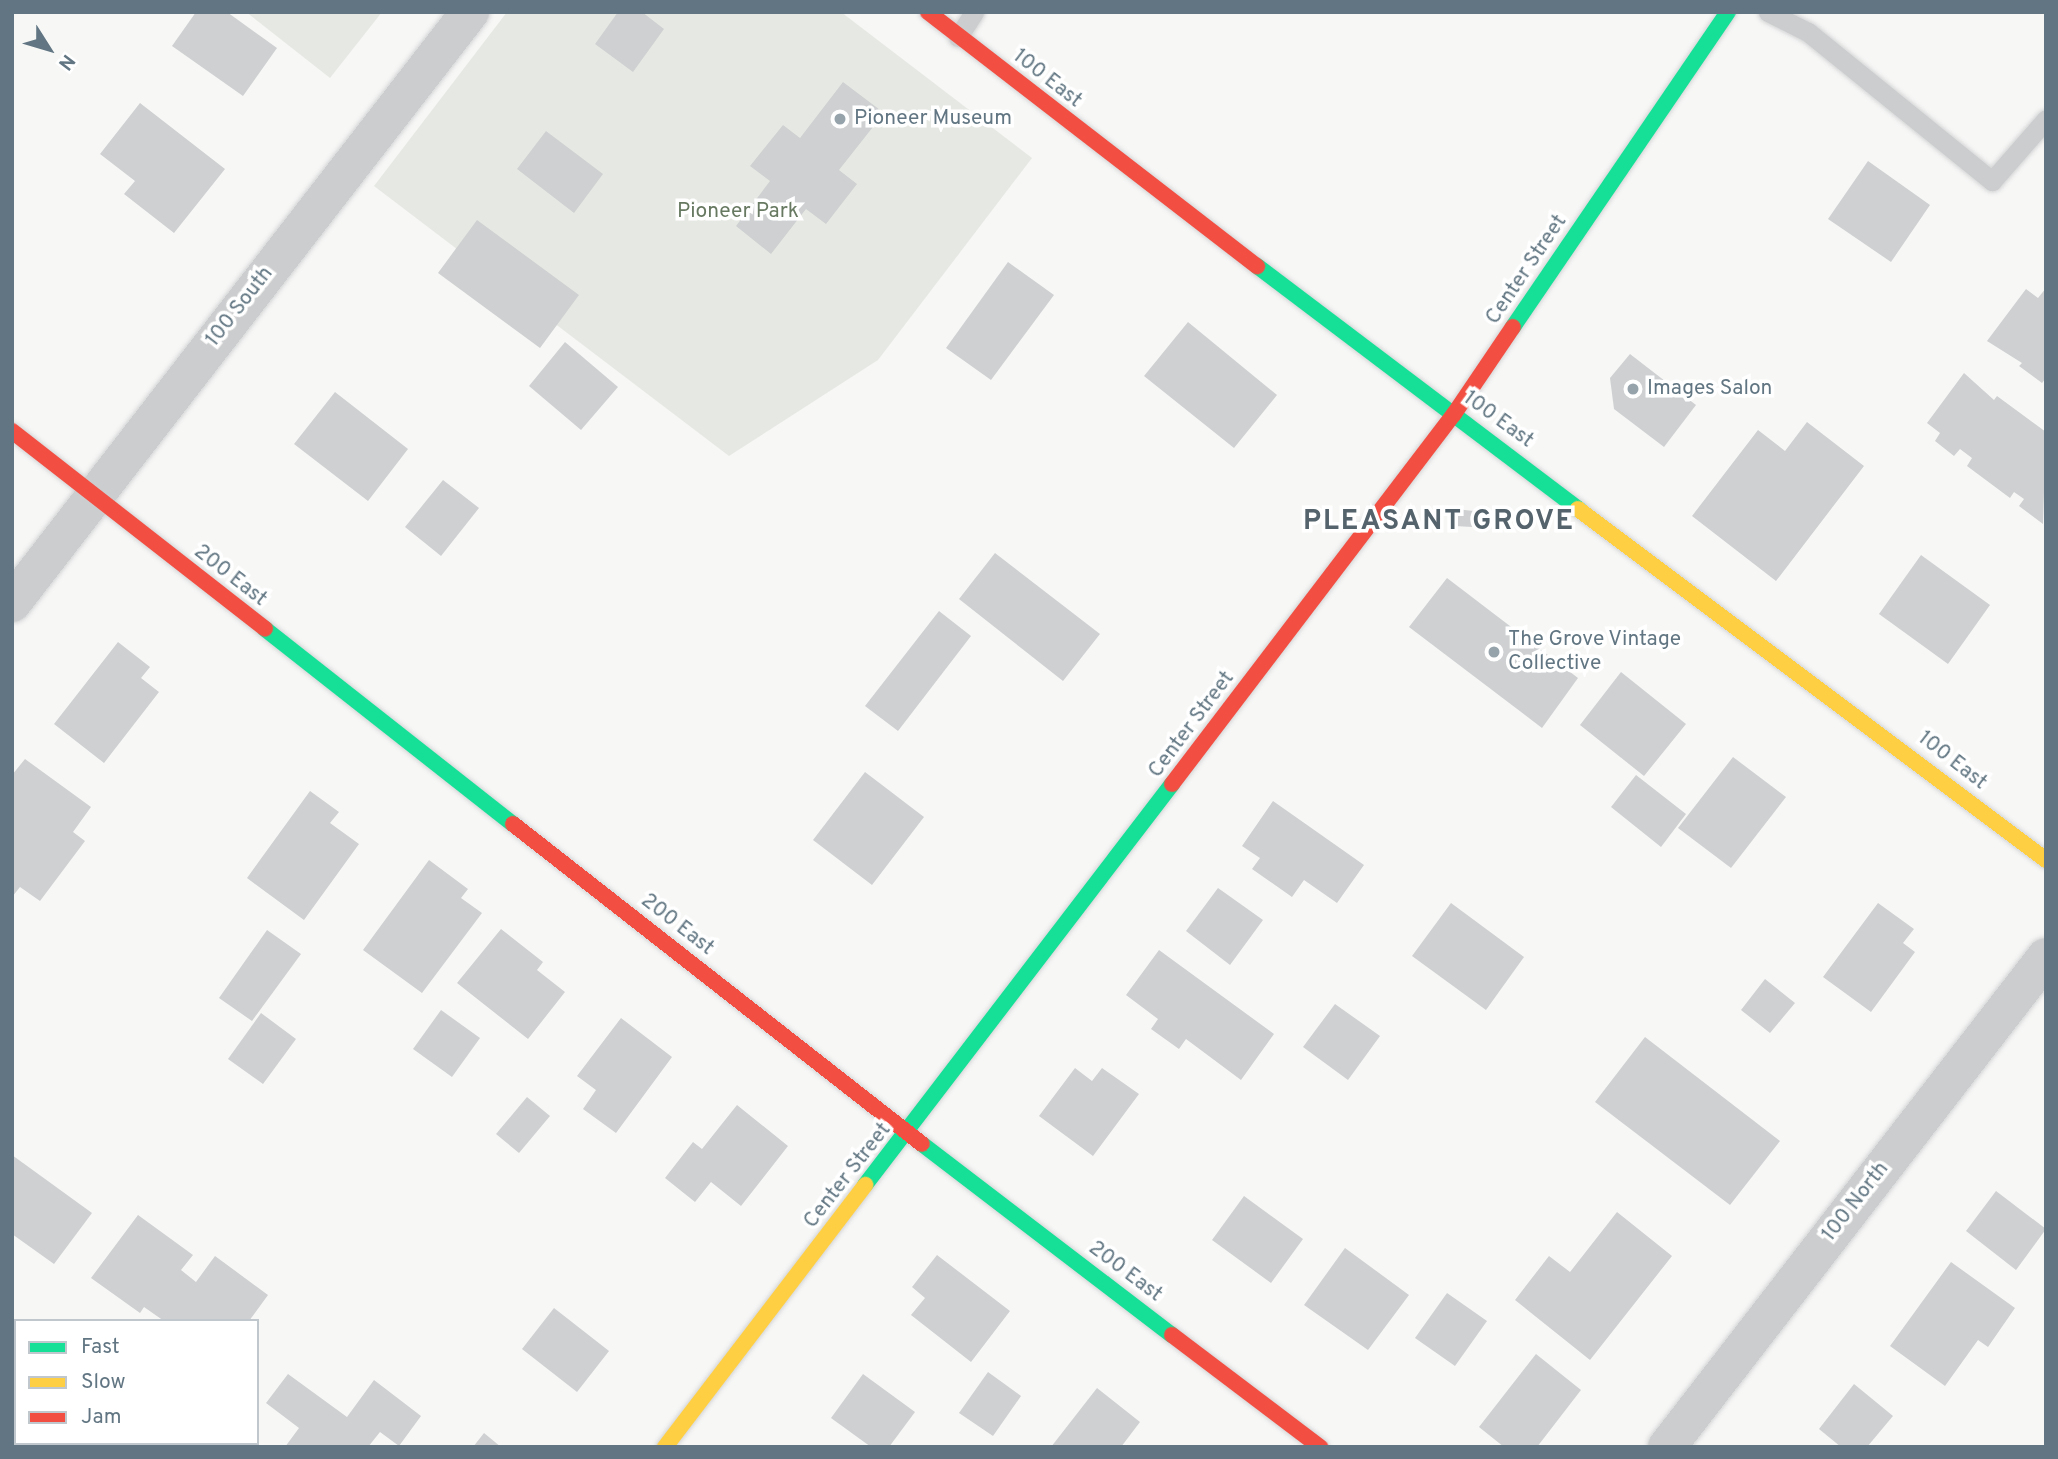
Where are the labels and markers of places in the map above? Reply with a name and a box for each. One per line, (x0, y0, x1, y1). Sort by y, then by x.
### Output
place label: Pioneer Museum (854, 106, 1012, 132)
marker: Pioneer Museum (832, 111, 848, 127)
place label: Images Salon (1647, 376, 1772, 402)
marker: Images Salon (1625, 381, 1641, 397)
place label: The Grove Vintage Collective (1508, 627, 1682, 677)
marker: The Grove Vintage Collective (1486, 644, 1502, 660)

